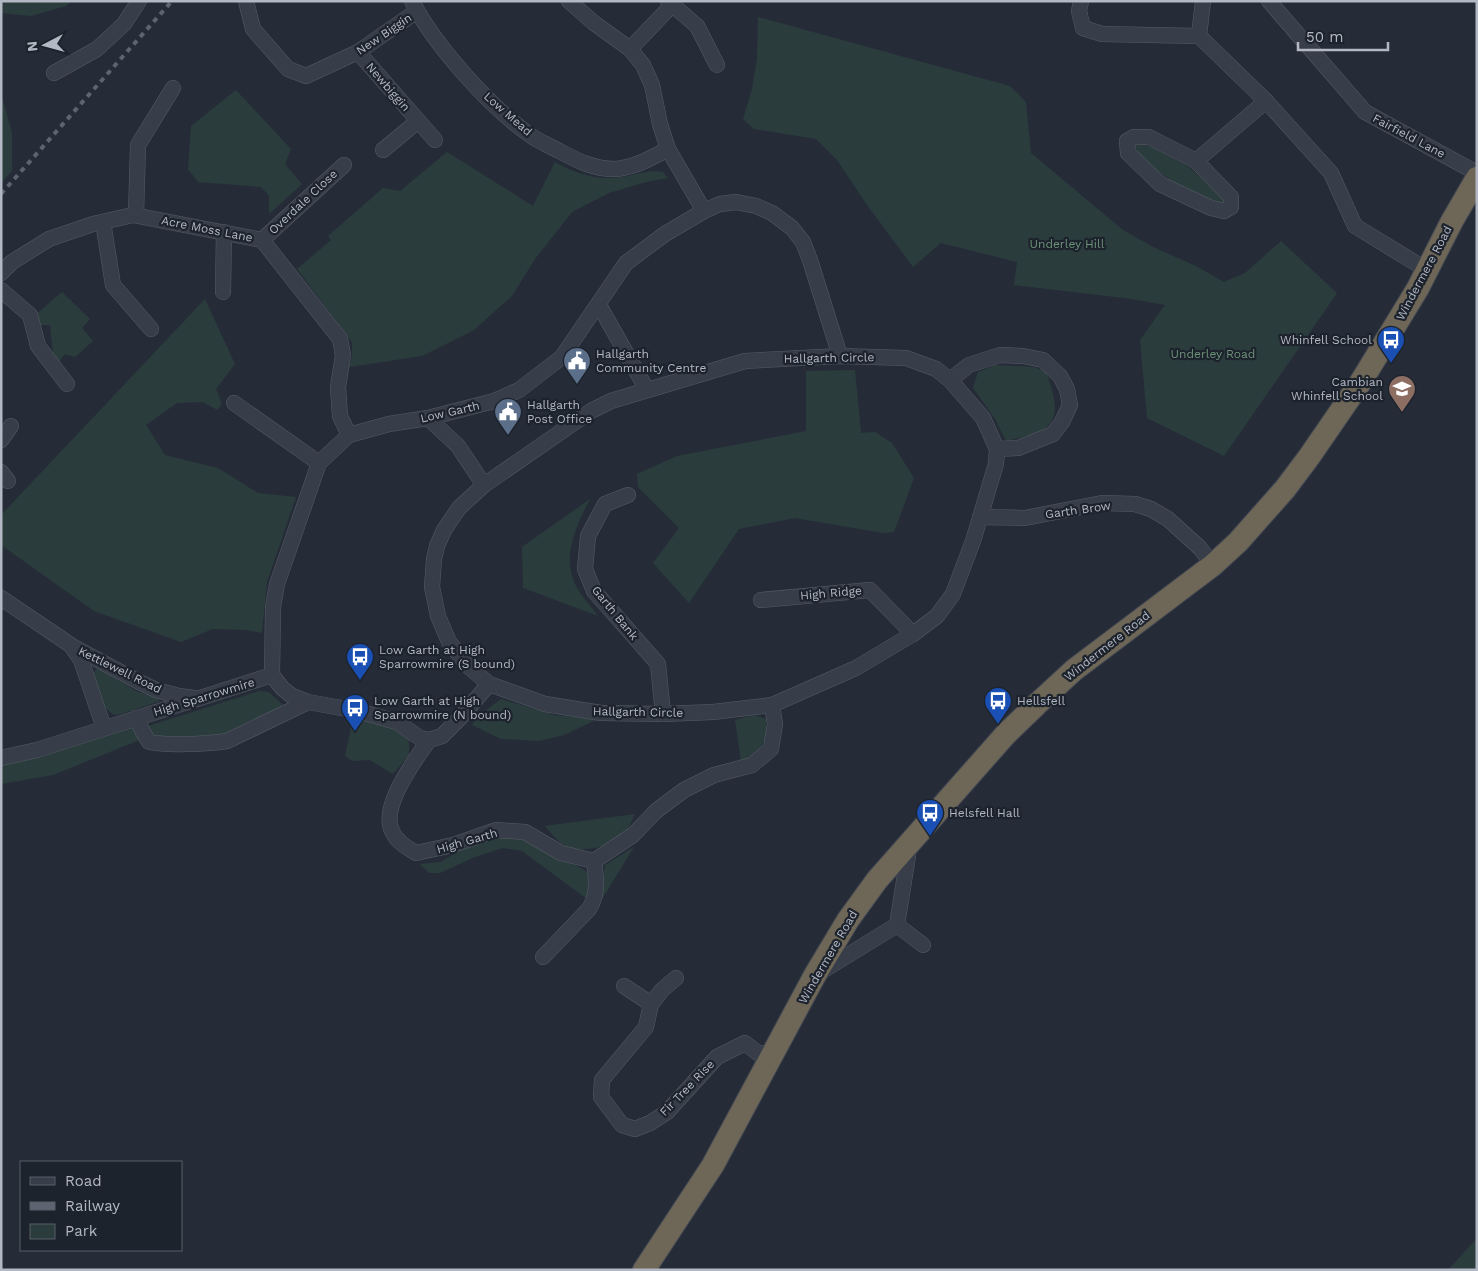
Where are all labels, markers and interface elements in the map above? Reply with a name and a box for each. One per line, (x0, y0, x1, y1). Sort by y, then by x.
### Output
street label: New Biggin (354, 10, 414, 58)
north arrow (20, 20, 70, 70)
scale bar (1298, 20, 1388, 52)
text: 50 m (1306, 28, 1343, 46)
text: N (24, 40, 41, 52)
street label: Newbiggin (363, 60, 413, 114)
street label: Low Mead (481, 89, 535, 139)
street label: Fairfield Lane (1370, 111, 1448, 161)
street label: Overdale Close (266, 167, 340, 237)
street label: Acre Moss Lane (160, 213, 254, 245)
street label: Windermere Road (1393, 223, 1455, 323)
park label: Underley Hill (1030, 237, 1105, 251)
bus stop icon: Whinfell School (1376, 325, 1406, 364)
place label: Whinfell School (1280, 333, 1372, 347)
public building icon: Hallgarth Community Centre (562, 346, 592, 385)
place label: Hallgarth Community Centre (596, 347, 707, 375)
park label: Underley Road (1171, 347, 1255, 361)
street label: Hallgarth Circle (784, 350, 874, 366)
school or university icon: Cambian Whinfell School (1387, 374, 1417, 413)
place label: Cambian Whinfell School (1291, 375, 1383, 403)
public building icon: Hallgarth Post Office (493, 397, 523, 436)
street label: Low Garth (419, 398, 481, 426)
place label: Hallgarth Post Office (527, 398, 592, 426)
street label: Garth Brow (1044, 498, 1112, 522)
street label: Garth Bank (589, 583, 641, 643)
street label: High Ridge (800, 583, 862, 603)
street label: Windermere Road (1061, 608, 1153, 684)
bus stop icon: Low Garth at High Sparrowmire (S bound) (345, 642, 375, 681)
place label: Low Garth at High Sparrowmire (S bound) (379, 643, 515, 671)
street label: Kettlewell Road (76, 644, 164, 696)
street label: High Sparrowmire (152, 675, 256, 719)
bus stop icon: Hellsfell (983, 686, 1013, 725)
bus stop icon: Low Garth at High Sparrowmire (N bound) (340, 693, 370, 732)
place label: Low Garth at High Sparrowmire (N bound) (374, 694, 511, 722)
place label: Hellsfell (1017, 694, 1065, 708)
street label: Hallgarth Circle (593, 704, 683, 720)
bus stop icon: Helsfell Hall (915, 798, 945, 837)
place label: Helsfell Hall (949, 806, 1020, 820)
street label: High Garth (435, 826, 499, 856)
street label: Windermere Road (796, 908, 860, 1006)
street label: Fir Tree Rise (657, 1057, 717, 1119)
legend (20, 1161, 182, 1251)
text: Road (65, 1172, 102, 1190)
text: Railway (65, 1197, 120, 1215)
text: Park (65, 1222, 98, 1240)

